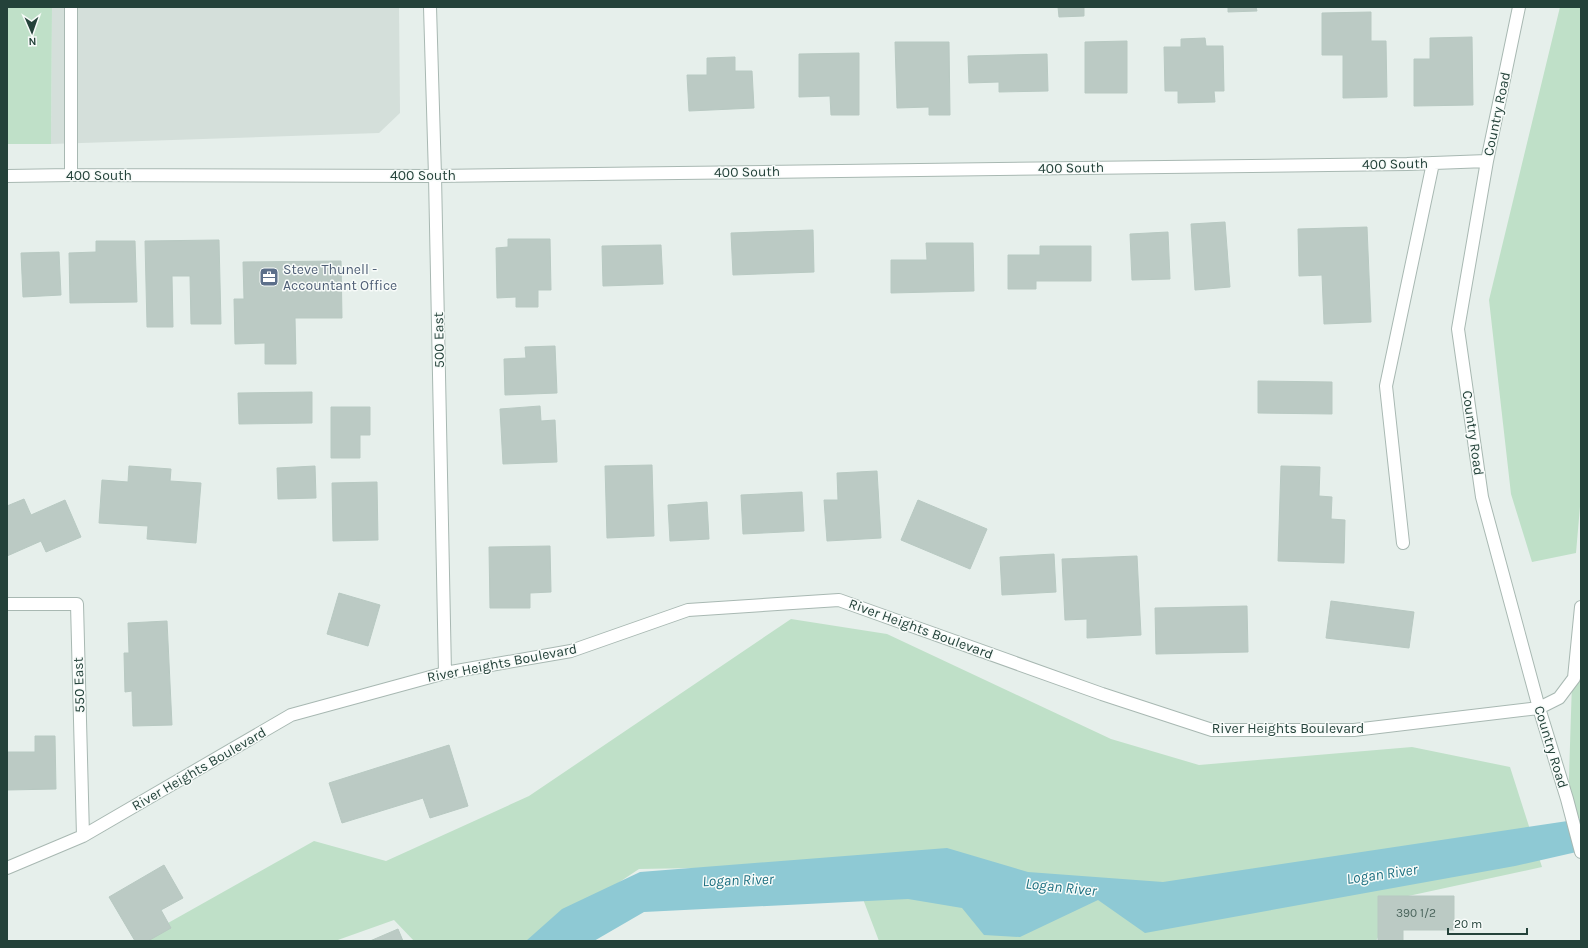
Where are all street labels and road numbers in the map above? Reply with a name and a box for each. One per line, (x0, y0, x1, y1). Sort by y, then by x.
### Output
street label: Country Road (1480, 70, 1514, 158)
street label: 400 South (1362, 155, 1428, 173)
street label: 400 South (1038, 159, 1104, 177)
street label: 400 South (714, 163, 780, 181)
street label: 400 South (66, 167, 132, 184)
street label: 400 South (390, 167, 456, 184)
street label: 500 East (430, 312, 448, 368)
street label: Country Road (1459, 389, 1487, 477)
street label: River Heights Boulevard (846, 595, 996, 663)
street label: River Heights Boulevard (426, 640, 578, 686)
street label: 550 East (70, 657, 88, 713)
street label: Country Road (1530, 704, 1572, 790)
street label: River Heights Boulevard (1212, 720, 1364, 737)
street label: River Heights Boulevard (129, 724, 269, 814)

